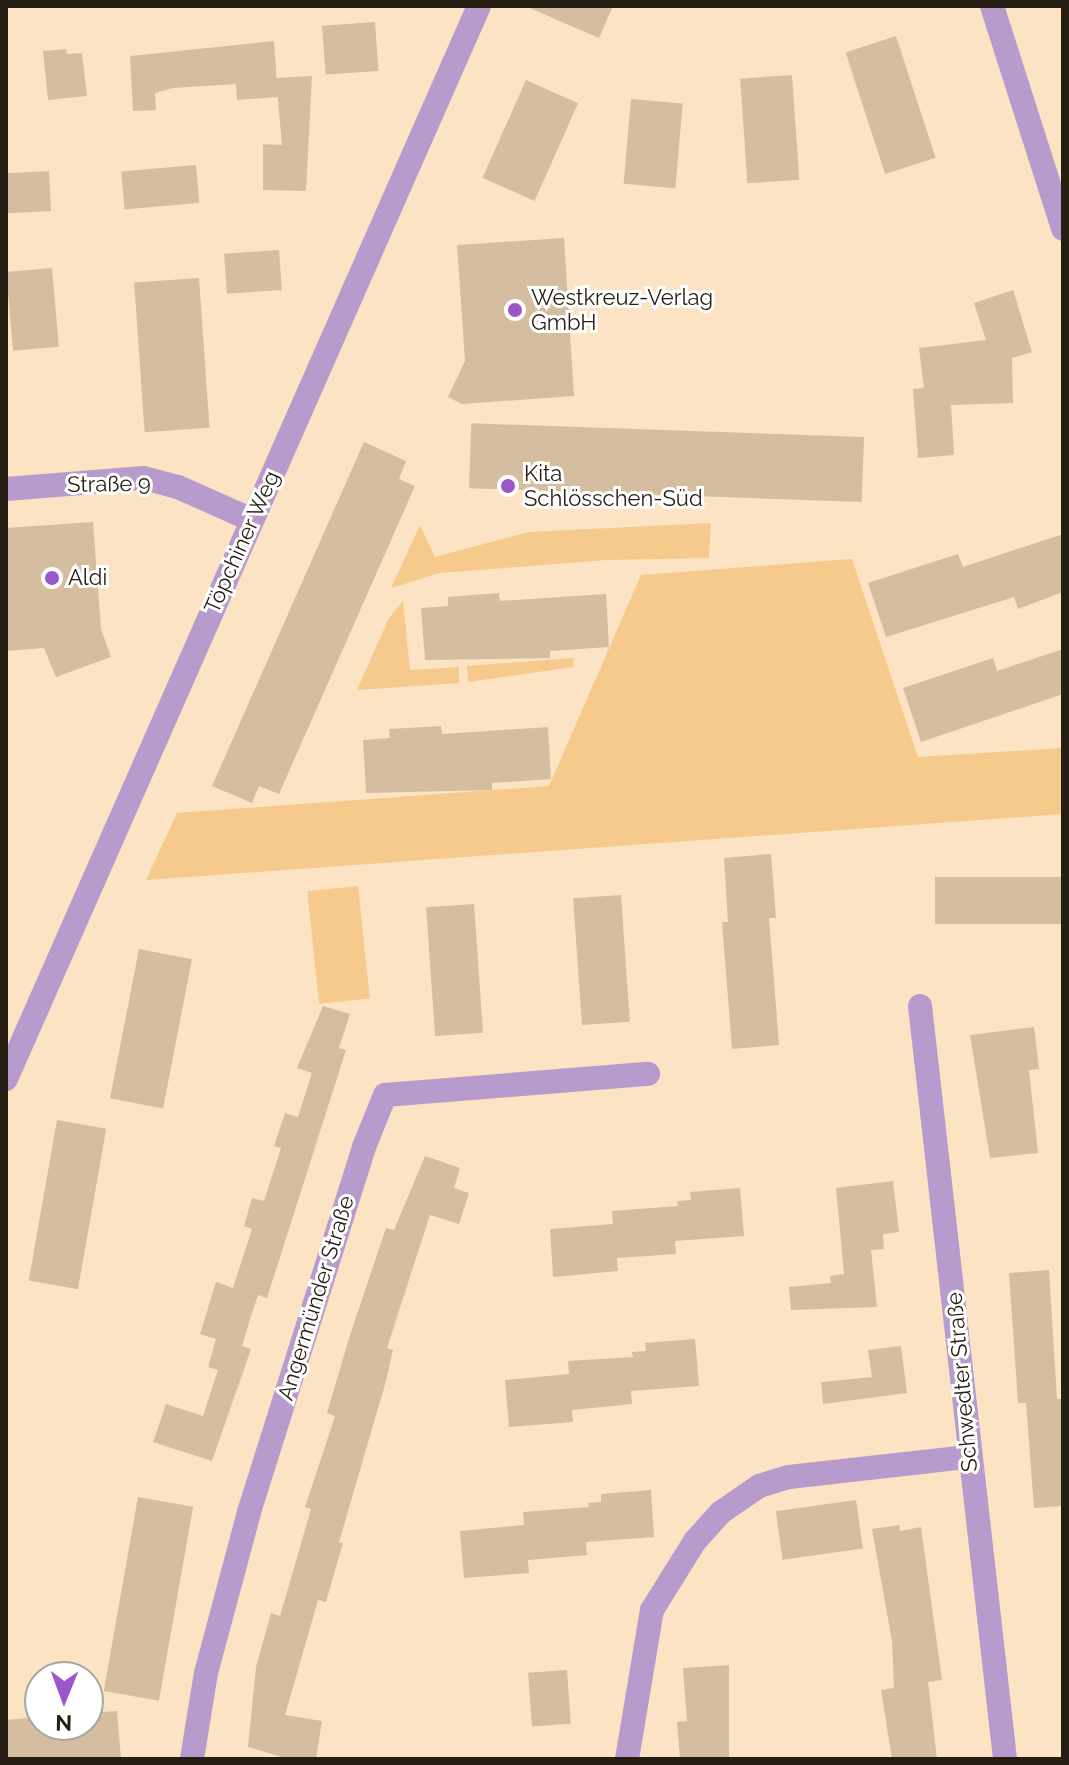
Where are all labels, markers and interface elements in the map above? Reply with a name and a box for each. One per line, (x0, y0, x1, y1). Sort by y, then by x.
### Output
place label: Westkreuz-Verlag GmbH (531, 284, 713, 336)
marker: Westkreuz-Verlag GmbH (506, 301, 524, 319)
place label: Kita Schlösschen-Süd (524, 460, 703, 512)
street label: Töpchiner Weg (199, 466, 285, 618)
street label: Straße 9 (67, 470, 151, 498)
marker: Kita Schlösschen-Süd (499, 477, 517, 495)
place label: Aldi (68, 565, 107, 591)
marker: Aldi (43, 569, 61, 587)
street label: Angermünder Straße (272, 1192, 360, 1404)
street label: Schwedter Straße (941, 1291, 983, 1473)
north arrow (24, 1661, 104, 1741)
text: N (55, 1710, 72, 1736)

